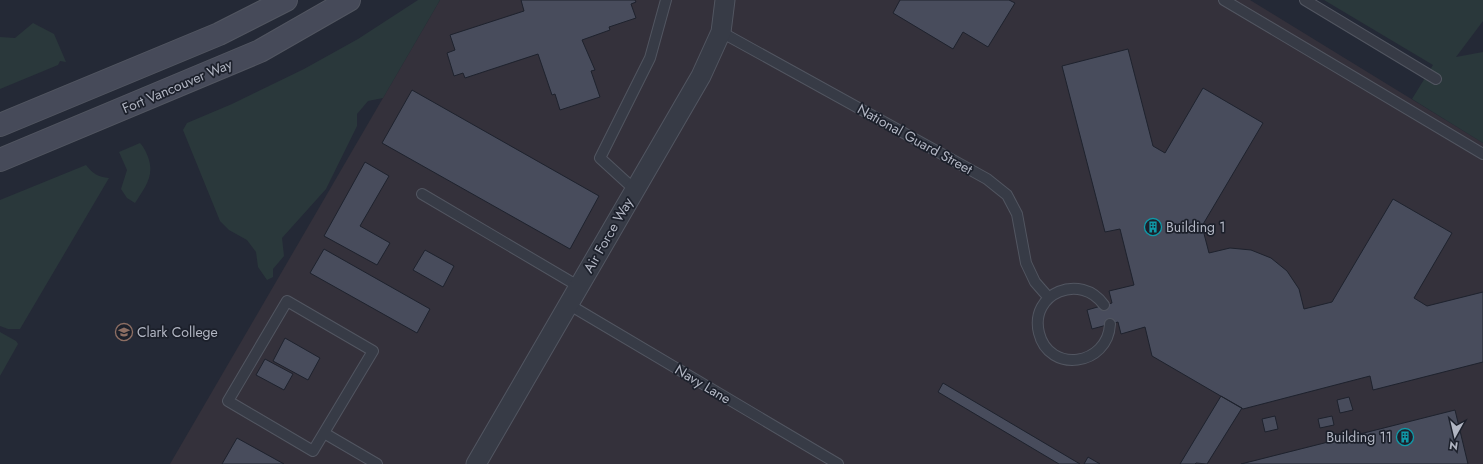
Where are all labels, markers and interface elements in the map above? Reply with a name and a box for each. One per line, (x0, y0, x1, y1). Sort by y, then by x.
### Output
street label: Fort Vancouver Way (119, 53, 236, 118)
street label: National Guard Street (854, 99, 977, 179)
street label: Air Force Way (578, 193, 638, 276)
building icon: Building 1 (1143, 217, 1163, 237)
place label: Building 1 (1166, 217, 1225, 237)
school or university icon: Clark College (114, 322, 134, 342)
place label: Clark College (137, 322, 218, 342)
street label: Navy Lane (671, 359, 735, 409)
north arrow (1435, 416, 1475, 456)
place label: Building 11 (1326, 427, 1392, 447)
building icon: Building 11 (1395, 427, 1415, 447)
text: N (1448, 437, 1459, 454)

